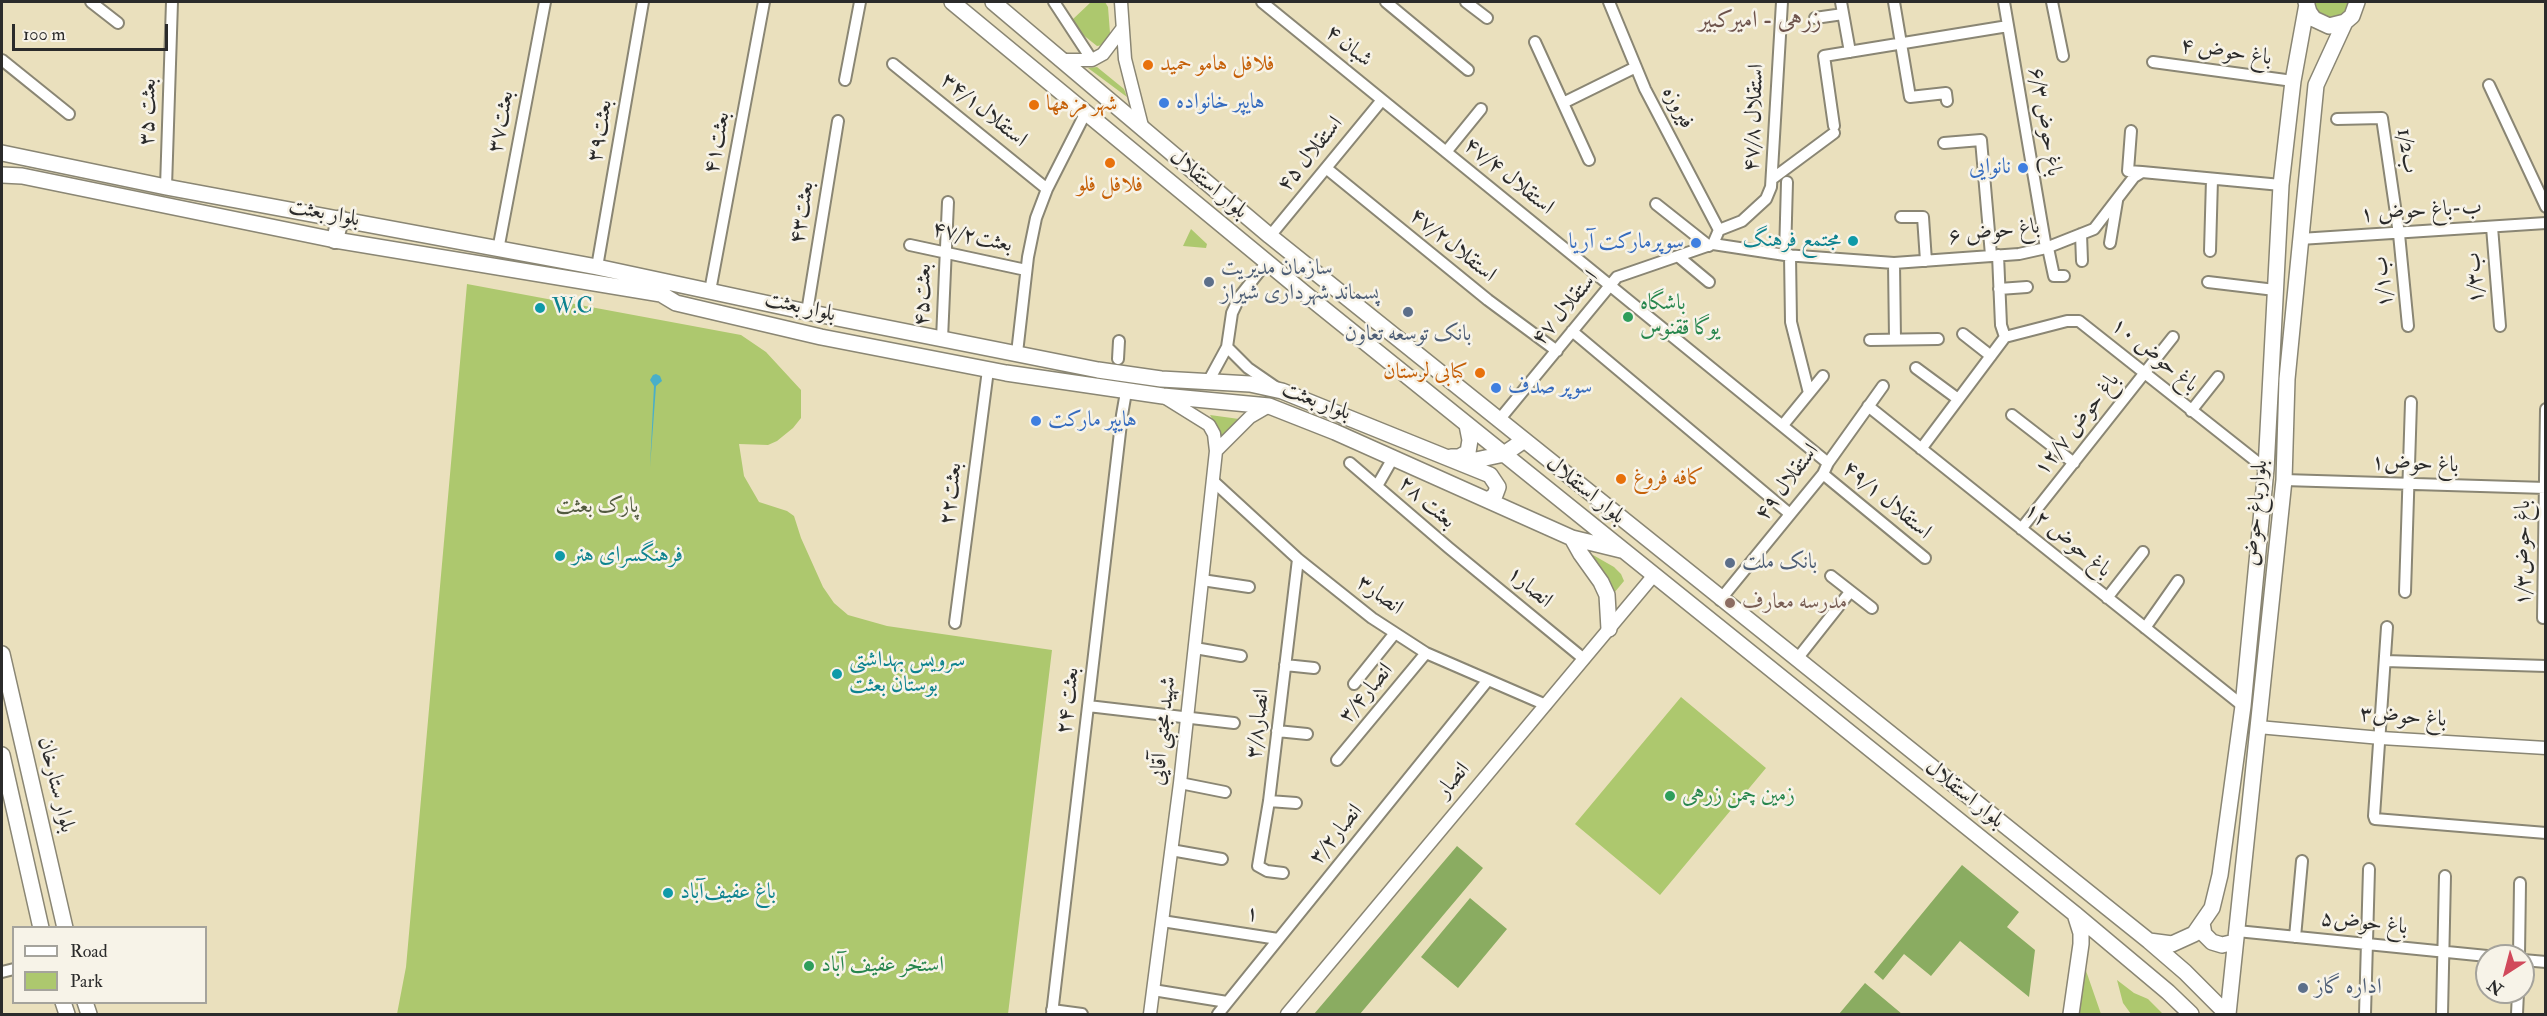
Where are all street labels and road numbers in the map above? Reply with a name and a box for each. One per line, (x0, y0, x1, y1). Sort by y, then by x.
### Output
street label: ۴ شبان (1319, 20, 1377, 74)
street label: ۴ باغ حوض (2179, 34, 2273, 72)
street label: ۴۷/۸ استقلال (1739, 63, 1771, 173)
street label: ۶/۳ باغ حوض (2021, 65, 2067, 179)
street label: استقلال۳۴/۱ (934, 68, 1032, 154)
street label: ۳۵ بعثت (135, 78, 163, 146)
street label: فیروزه (1655, 82, 1699, 134)
street label: بعثت۳۷ (483, 89, 521, 155)
street label: بعثت۳۹ (583, 98, 619, 164)
street label: بعثت۴۱ (699, 110, 737, 176)
street label: ۴۵ استقلال (1272, 112, 1350, 198)
street label: 1/2ب (2389, 127, 2423, 175)
street label: ۴۷/۴ استقلال (1458, 133, 1558, 221)
street label: بلوار استقلال (1163, 145, 1253, 225)
street label: بعثت۴۳ (785, 180, 821, 246)
street label: بلوار بعثت (286, 194, 362, 234)
street label: ۱ ب-باغ حوض (2359, 195, 2483, 229)
street label: استقلال۴۷/۲ (1403, 203, 1501, 289)
street label: ۶ باغ حوض (1947, 214, 2041, 252)
street label: بعثت۴۷/۲ (929, 217, 1015, 259)
street label: ب۱/۳ (2461, 251, 2491, 305)
street label: ب۱/۱ (2368, 255, 2400, 309)
street label: بعثت۴۵ (910, 263, 938, 327)
street label: ۴۷ استقلال (1527, 266, 1605, 352)
street label: بلوار بعثت (762, 287, 838, 329)
street label: ۱۰ باغ حوض (2105, 313, 2203, 399)
street label: ۱۲/۷ باغ حوض (2030, 368, 2126, 482)
street label: بلوار بعثت (1278, 377, 1354, 427)
street label: ۴۹ استقلال (1750, 439, 1826, 527)
street label: باغ حوض۱ (2371, 450, 2459, 480)
street label: بلوار استقلال (1540, 451, 1630, 531)
street label: ۴۹/۱ استقلال (1836, 456, 1936, 546)
street label: بلوارباغ حوض (2239, 459, 2275, 567)
street label: بعثت۲۲ (935, 461, 969, 527)
street label: بعثت ۲۸ (1392, 471, 1460, 535)
street label: ۱۲ باغ حوض (2018, 498, 2116, 584)
street label: باغ حوض۱/۳ (2511, 500, 2537, 606)
street label: انصار۱ (1501, 561, 1557, 615)
street label: انصار۳ (1350, 570, 1408, 622)
street label: انصار۳/۴ (1334, 659, 1400, 729)
street label: بعثت ۲۴ (1052, 666, 1086, 736)
street label: شهید مجتبی آقایی (1145, 675, 1183, 787)
street label: انصار۳/۸ (1242, 688, 1276, 760)
street label: باغ حوض۳ (2359, 702, 2447, 734)
street label: بلوار ستارخان (30, 734, 80, 836)
street label: بلوار استقلال (1919, 755, 2009, 835)
street label: انصار (1431, 758, 1477, 804)
street label: انصار۳/۲ (1305, 799, 1369, 871)
street label: ۱ (1244, 901, 1260, 929)
street label: باغ حوض۵ (2319, 906, 2409, 942)

